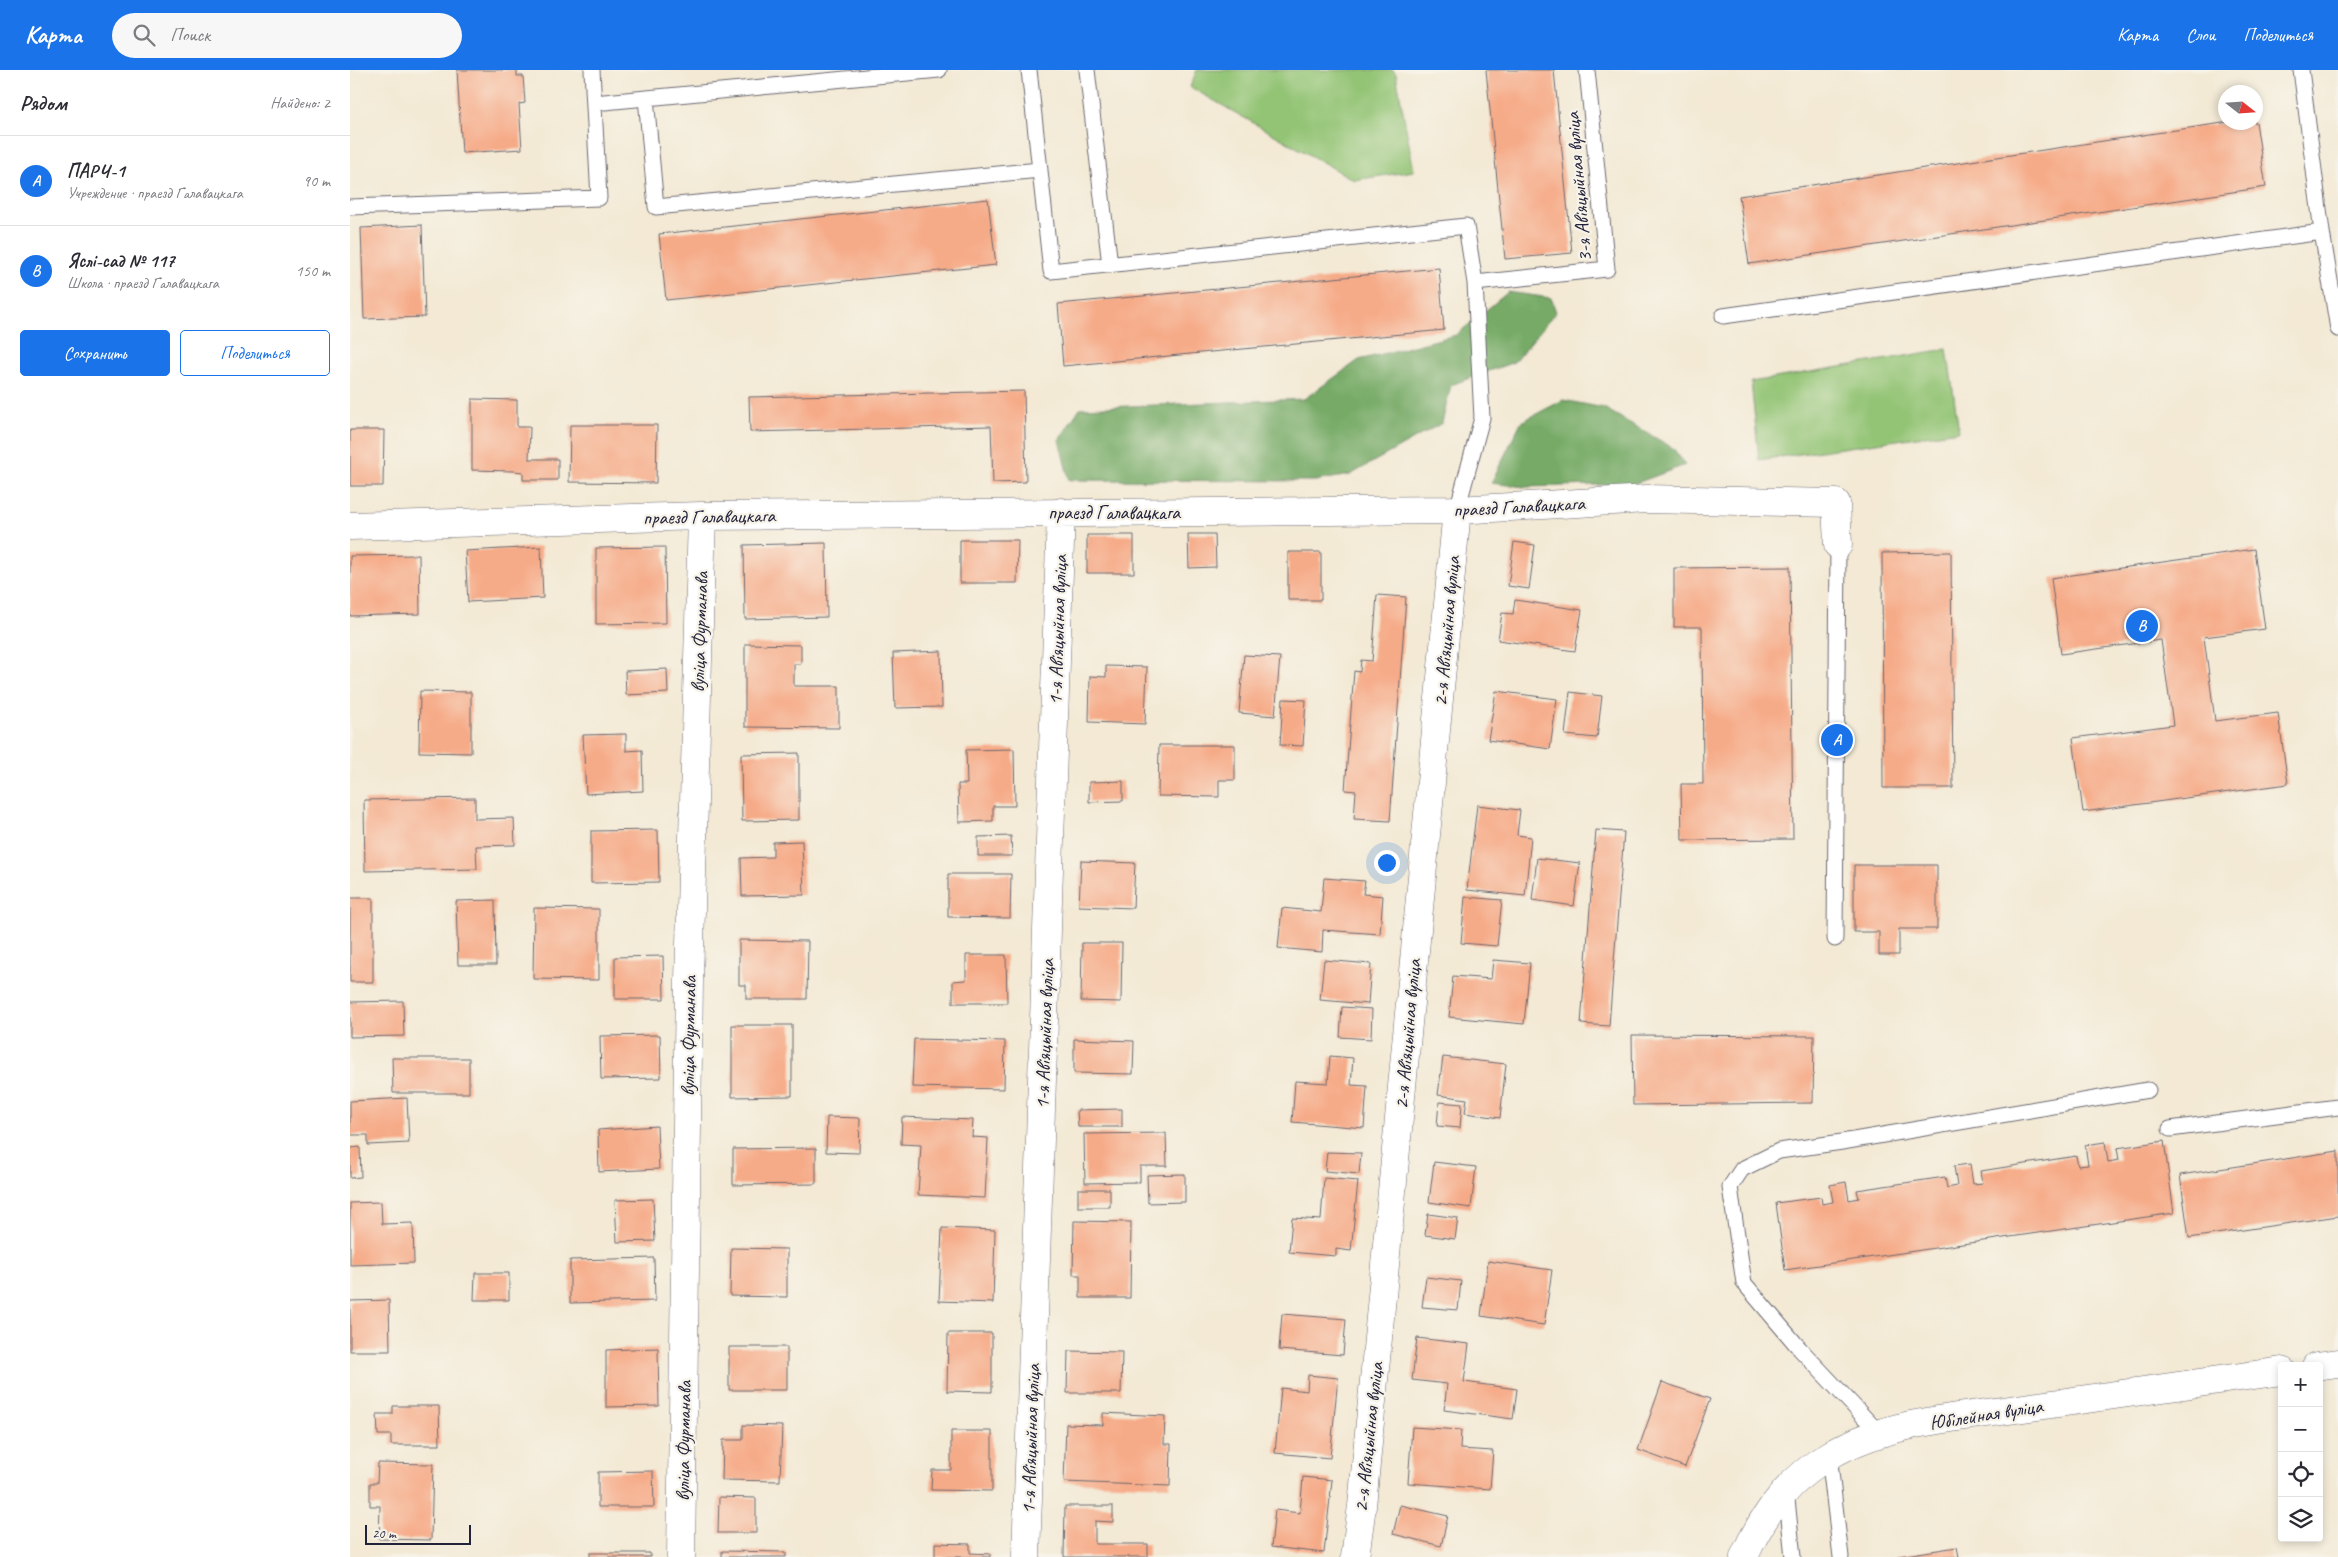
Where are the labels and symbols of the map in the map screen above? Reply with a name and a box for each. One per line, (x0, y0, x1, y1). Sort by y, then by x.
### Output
north arrow (2218, 85, 2263, 130)
street label: 3-я Авіяцыйная вуліца (1559, 110, 1597, 263)
street label: праезд Галавацкага (1452, 490, 1587, 522)
street label: праезд Галавацкага (1048, 500, 1181, 525)
street label: праезд Галавацкага (643, 503, 777, 530)
street label: 1-я Авіяцыйная вуліца (1042, 553, 1073, 705)
street label: 2-я Авіяцыйная вуліца (1428, 554, 1466, 707)
street label: вуліца Фурманава (685, 569, 714, 693)
pin: B (2126, 607, 2158, 645)
pin: A (1821, 721, 1853, 759)
your location (1374, 850, 1400, 876)
street label: 1-я Авіяцыйная вуліца (1029, 957, 1060, 1109)
street label: 2-я Авіяцыйная вуліца (1389, 957, 1427, 1110)
street label: вуліца Фурманава (675, 974, 702, 1096)
street label: 2-я Авіяцыйная вуліца (1348, 1360, 1389, 1513)
street label: 1-я Авіяцыйная вуліца (1015, 1362, 1046, 1514)
street label: вуліца Фурманава (670, 1379, 697, 1501)
street label: Юбілейная вуліца (1928, 1393, 2046, 1436)
scale bar (365, 1522, 471, 1545)

